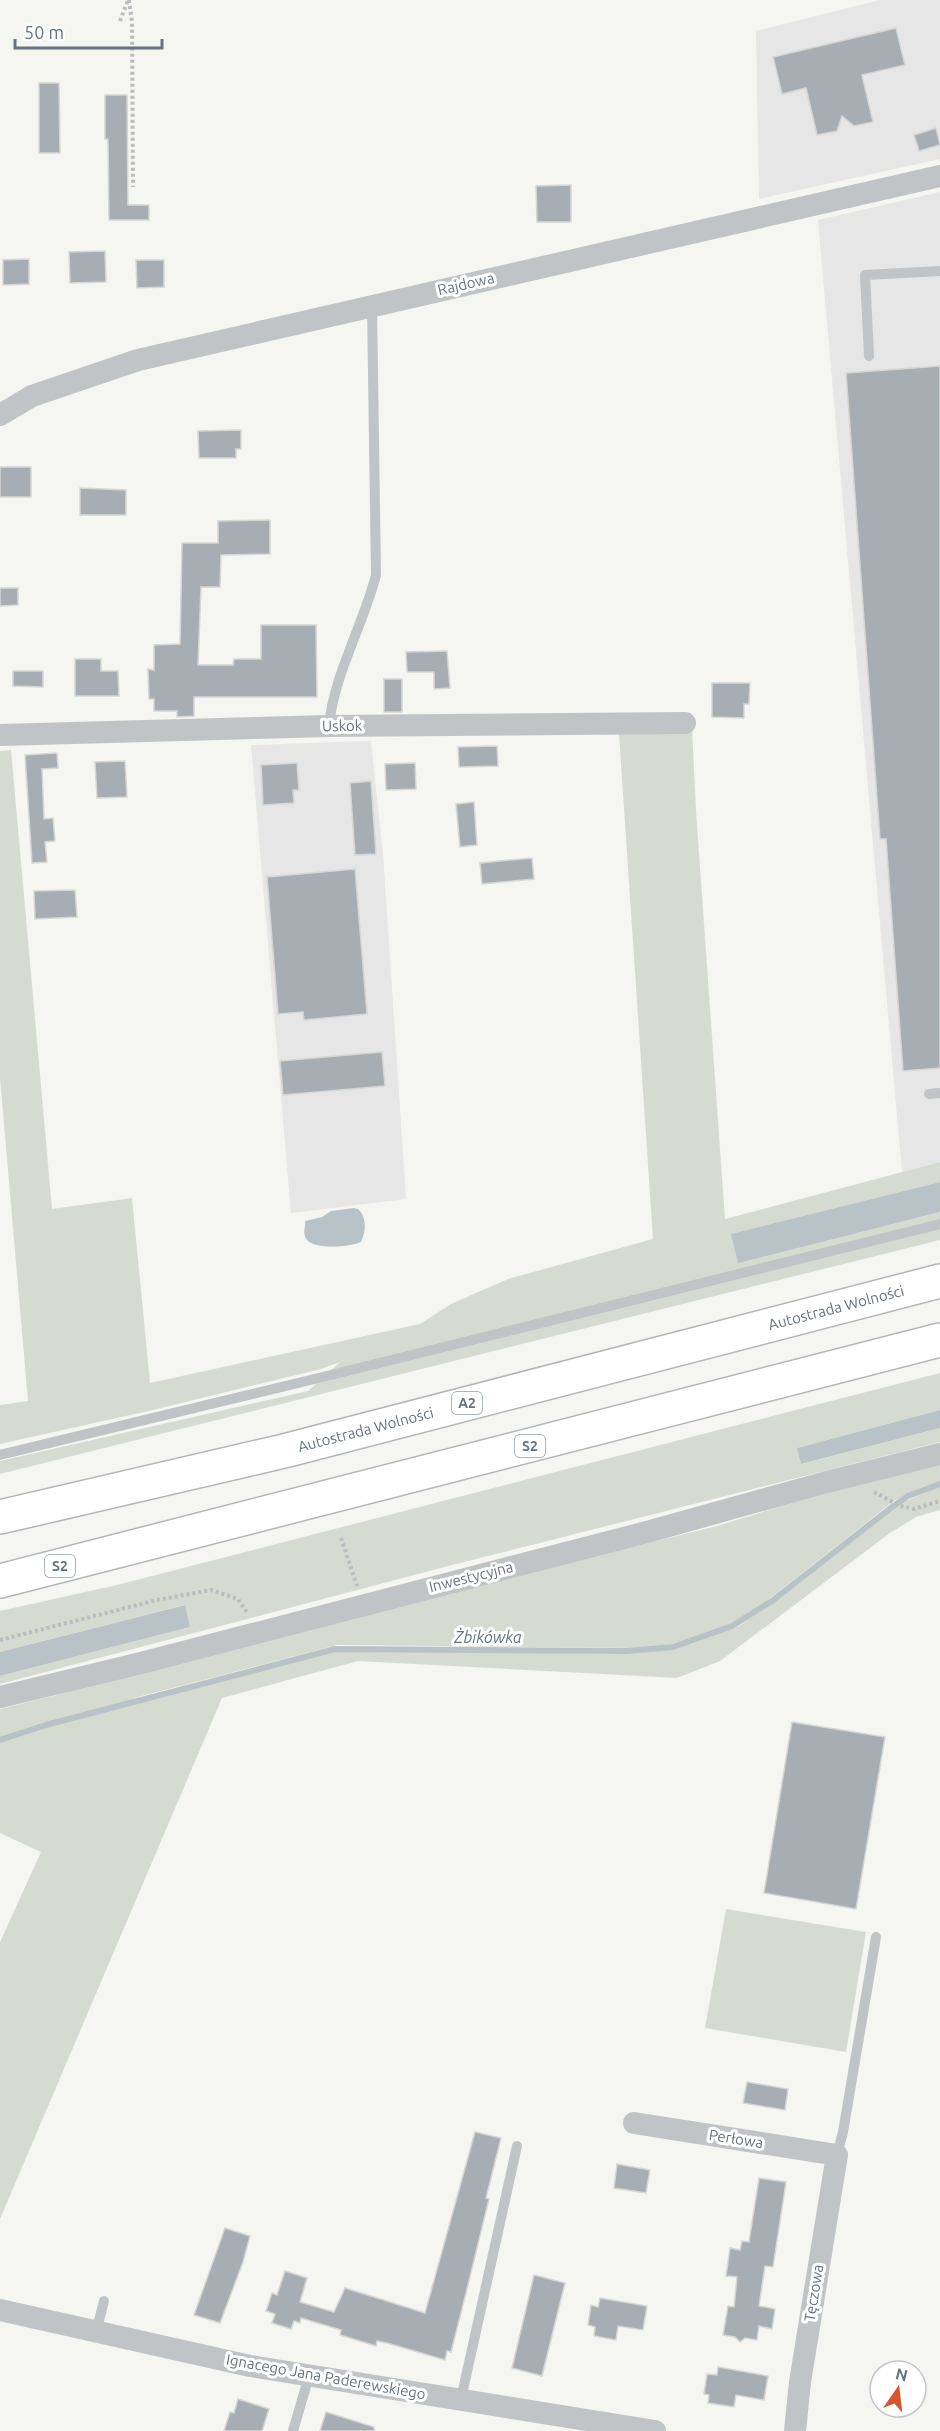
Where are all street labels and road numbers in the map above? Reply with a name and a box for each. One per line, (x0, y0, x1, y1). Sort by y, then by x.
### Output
street label: Rajdowa (436, 269, 496, 298)
street label: Uskok (322, 717, 363, 734)
street label: Autostrada Wolności (766, 1282, 906, 1333)
road number: A2 (452, 1392, 482, 1414)
street label: Autostrada Wolności (296, 1404, 435, 1455)
road number: S2 (515, 1435, 545, 1457)
road number: S2 (45, 1555, 75, 1577)
street label: Inwestycyjna (427, 1558, 515, 1595)
street label: Perłowa (708, 2126, 764, 2151)
street label: Tęczowa (801, 2263, 826, 2323)
street label: Ignacego Jana Paderewskiego (225, 2351, 427, 2402)

